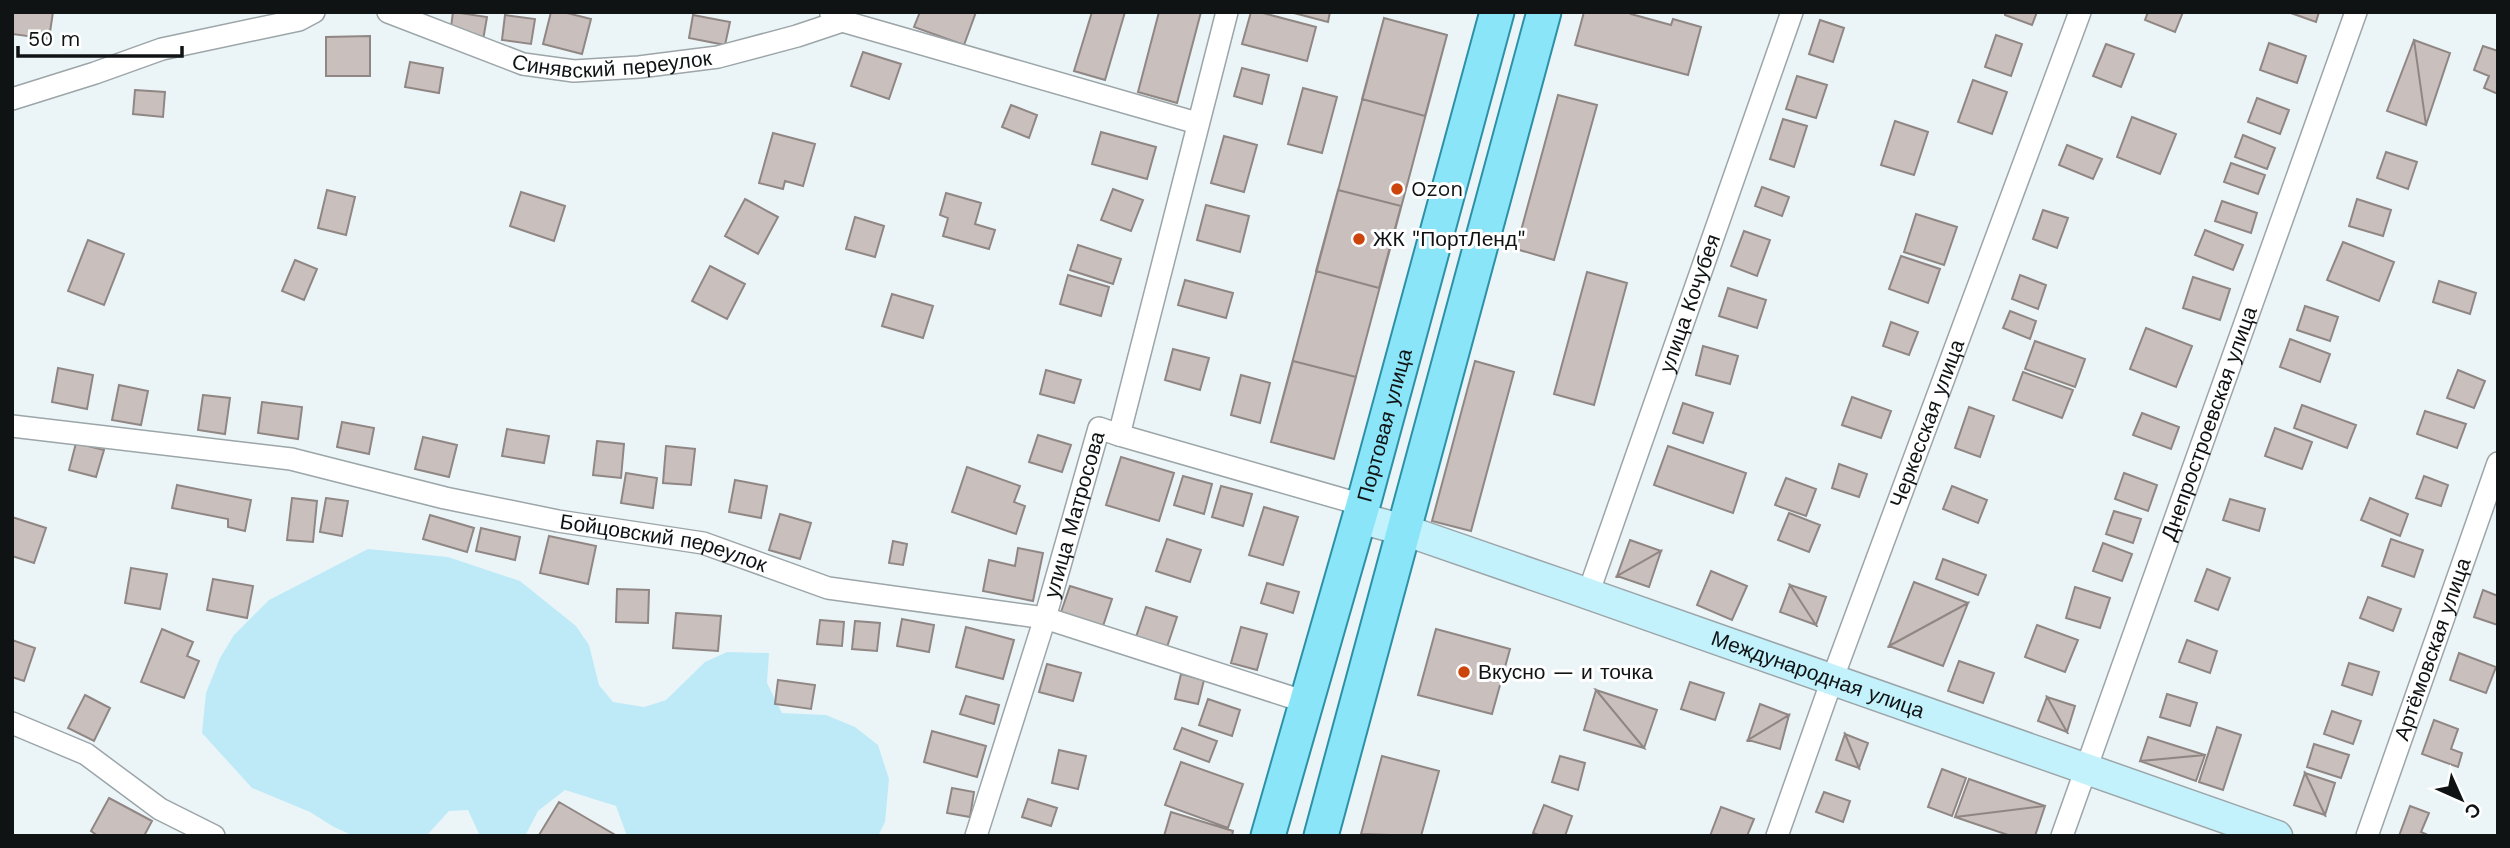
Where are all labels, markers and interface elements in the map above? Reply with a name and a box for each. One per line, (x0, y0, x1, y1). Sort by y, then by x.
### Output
scale bar (18, 14, 182, 58)
text: 50 m (28, 26, 80, 51)
street label: Синявский переулок (508, 45, 714, 83)
place label: Ozon (1411, 176, 1463, 201)
marker: Ozon (1389, 181, 1405, 197)
place label: ЖК "ПортЛенд" (1373, 226, 1526, 251)
marker: ЖК "ПортЛенд" (1351, 231, 1367, 247)
street label: улица Кочубея (1654, 231, 1725, 376)
street label: Днепростроевская улица (2156, 303, 2262, 544)
street label: Черкесская улица (1884, 336, 1969, 511)
street label: Портовая улица (1351, 345, 1417, 505)
street label: улица Матросова (1038, 428, 1109, 601)
street label: Бойцовский переулок (558, 508, 771, 577)
street label: Артёмовская улица (2389, 554, 2476, 744)
street label: Международная улица (1708, 625, 1928, 723)
place label: Вкусно — и точка (1478, 659, 1653, 684)
marker: Вкусно — и точка (1456, 664, 1472, 680)
north arrow (2426, 764, 2496, 834)
text: С (2459, 798, 2486, 824)

